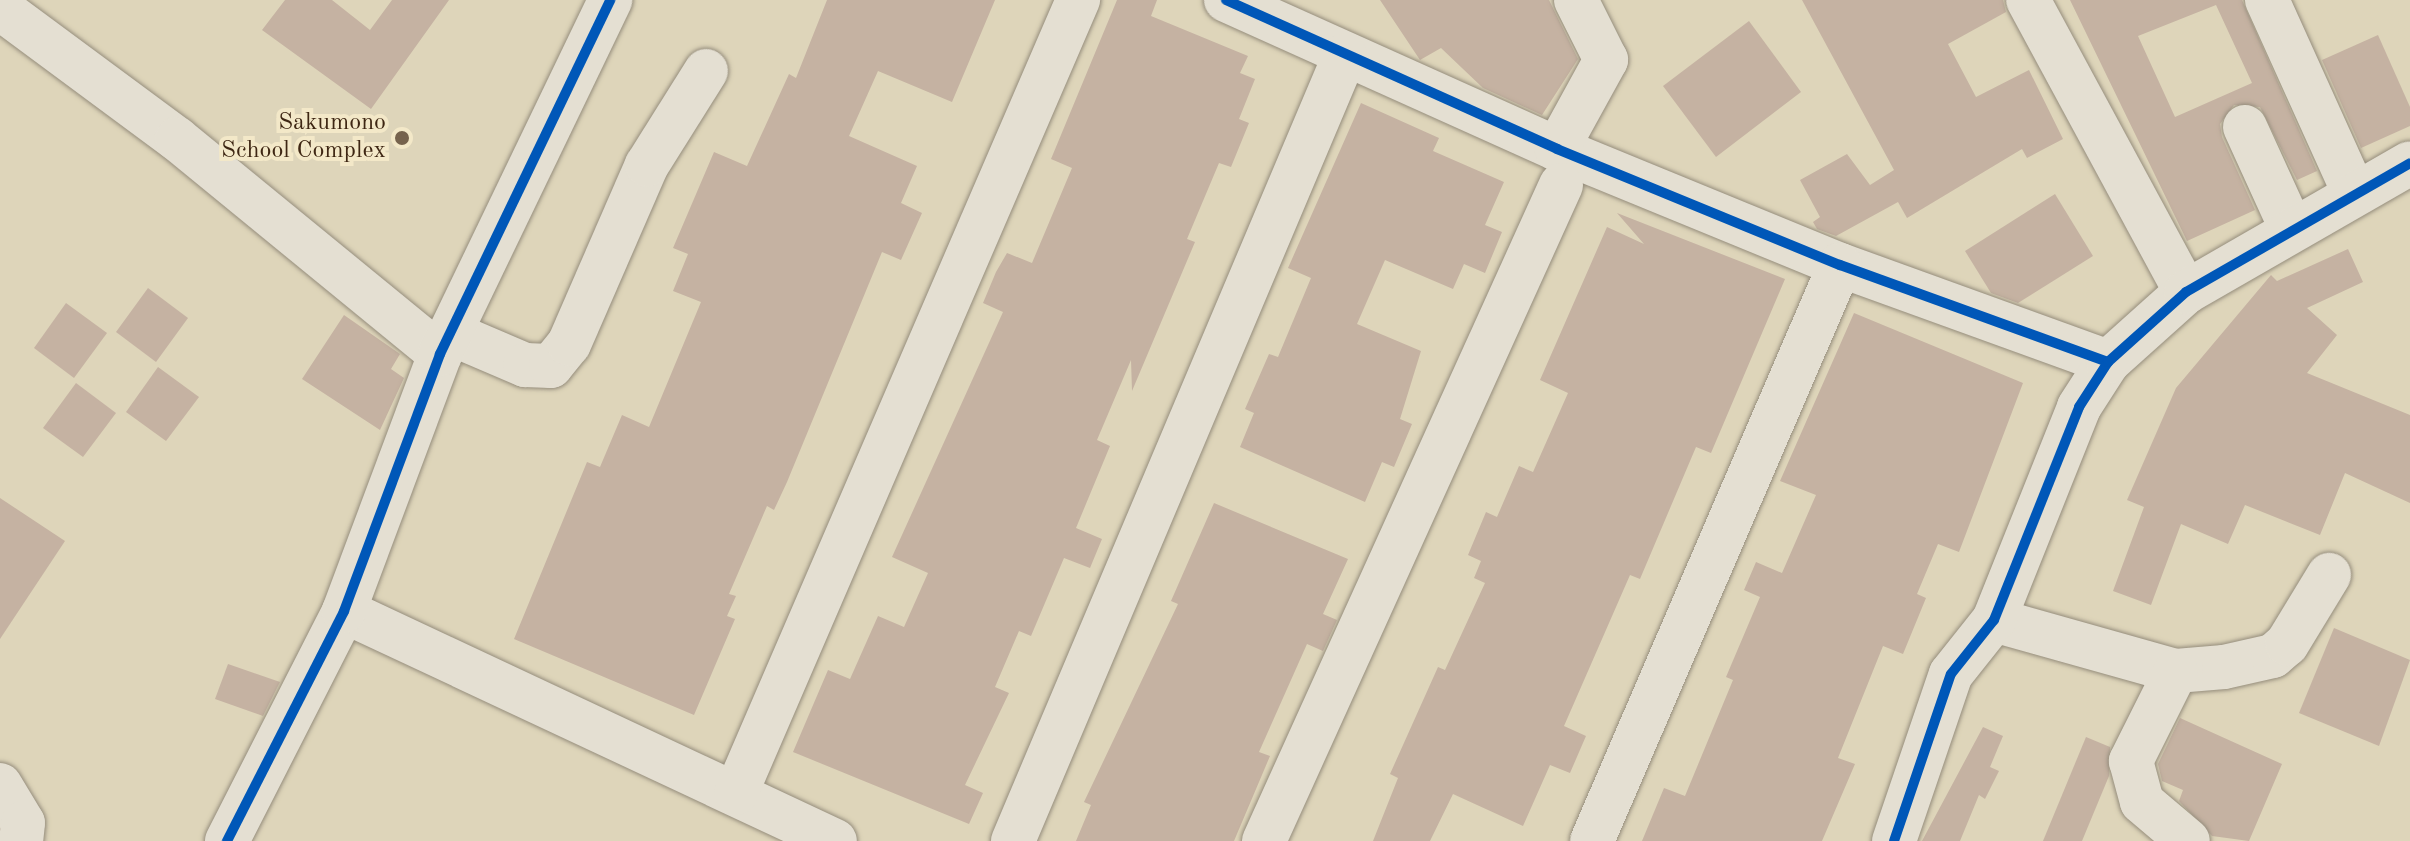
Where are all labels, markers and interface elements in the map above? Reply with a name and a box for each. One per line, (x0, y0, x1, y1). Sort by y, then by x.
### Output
place label: Sakumono School Complex (221, 110, 386, 166)
marker: Sakumono School Complex (393, 129, 411, 147)

